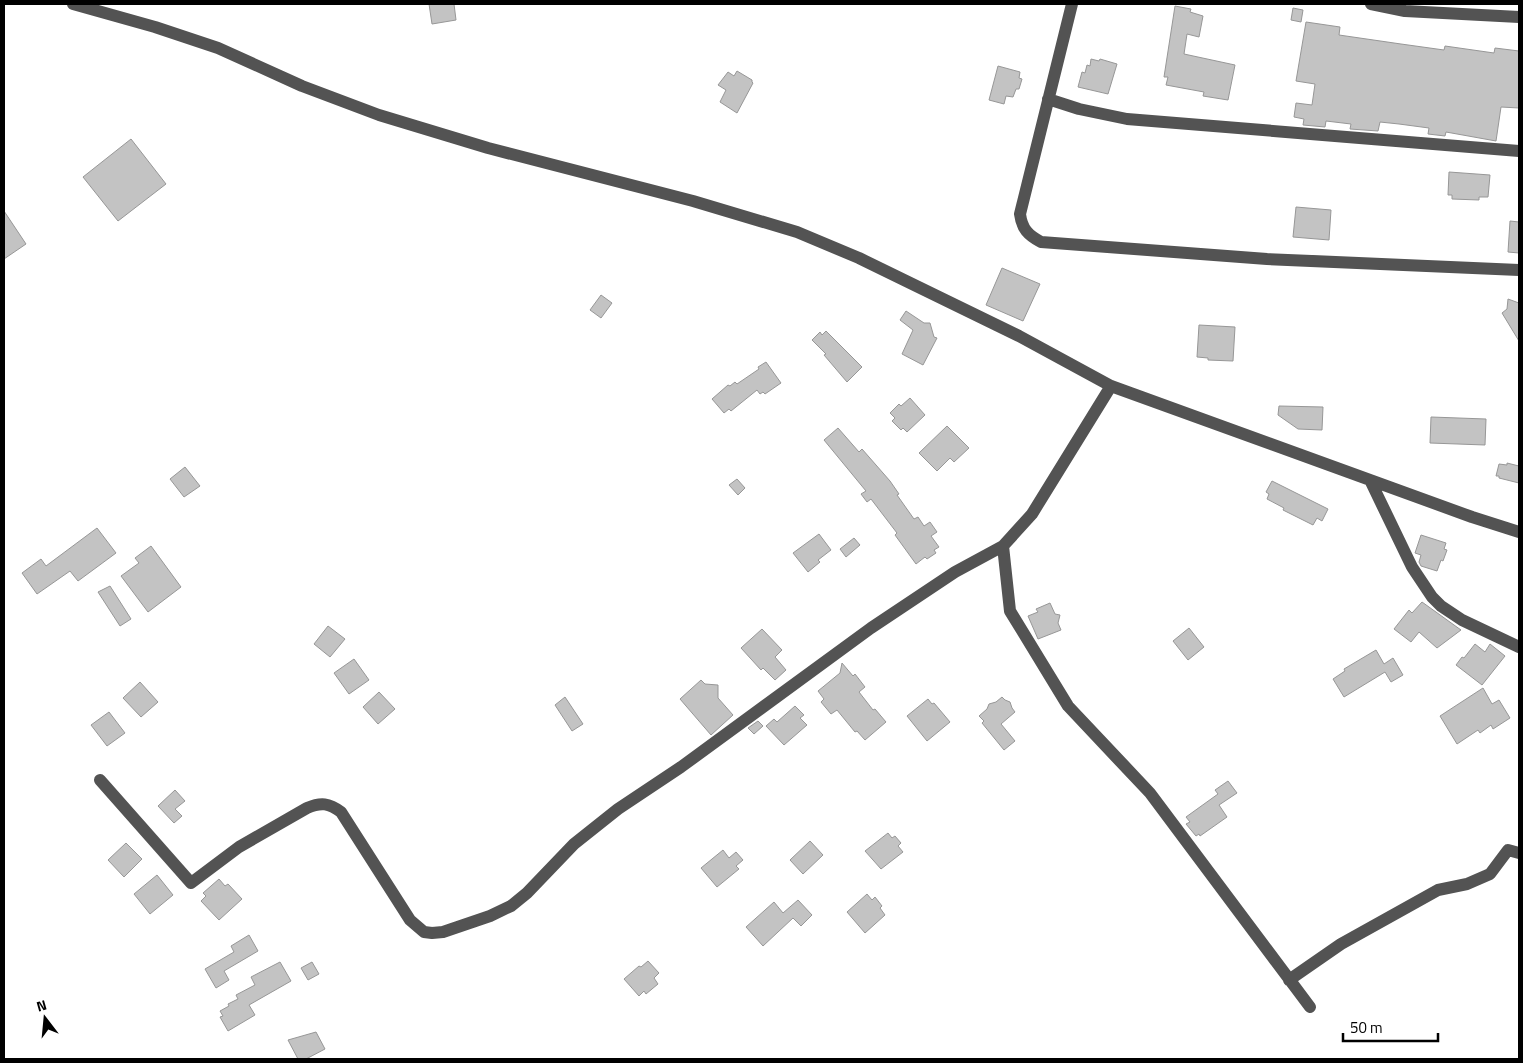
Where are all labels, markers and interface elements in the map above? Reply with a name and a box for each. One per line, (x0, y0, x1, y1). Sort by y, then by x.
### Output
north arrow (20, 993, 70, 1043)
text: N (34, 994, 49, 1016)
scale bar (1343, 1010, 1438, 1042)
text: 50 m (1350, 1016, 1383, 1039)

